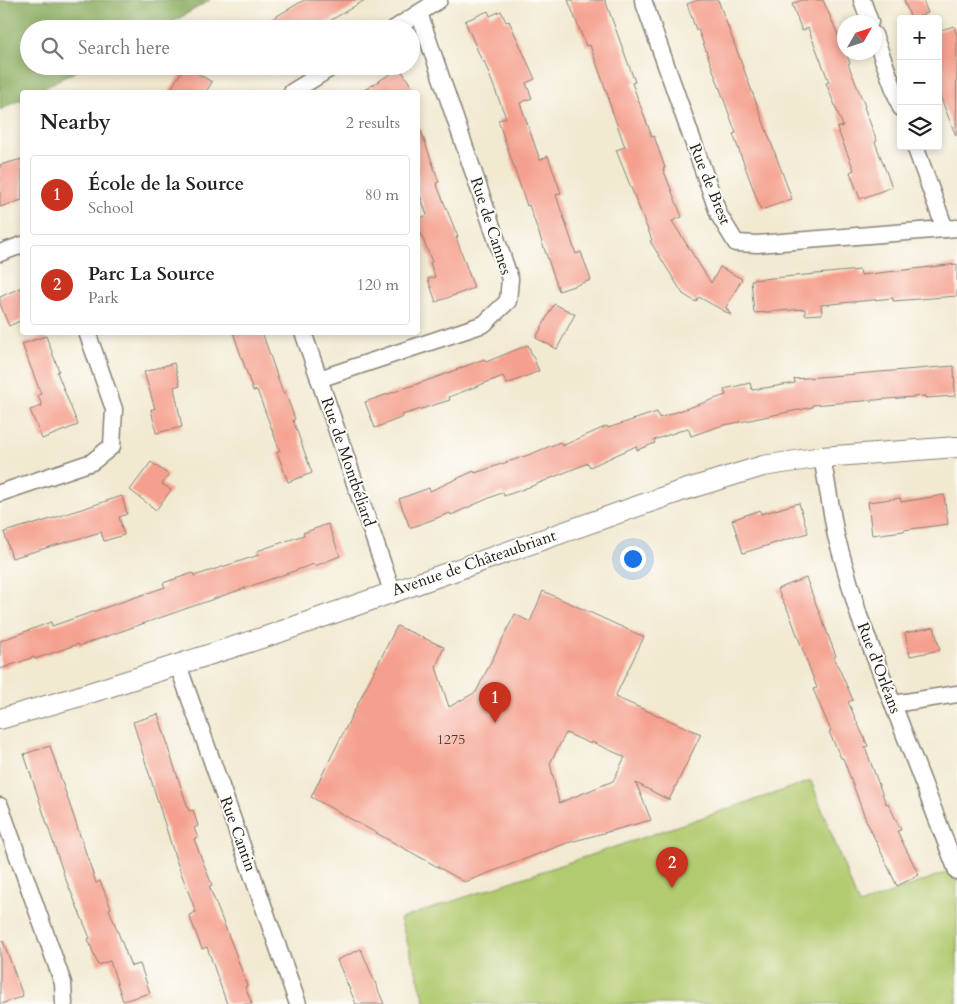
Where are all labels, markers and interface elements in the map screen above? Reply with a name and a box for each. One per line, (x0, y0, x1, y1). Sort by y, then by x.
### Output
north arrow (837, 15, 882, 60)
map controls (897, 15, 942, 150)
button: + (897, 15, 942, 60)
search box (20, 20, 420, 75)
icon: search (38, 34, 66, 62)
text: Search here (78, 35, 170, 61)
button: − (897, 60, 942, 105)
button: layers (897, 105, 942, 150)
text: Nearby (40, 108, 111, 137)
text: 2 results (346, 112, 400, 134)
street label: Rue de Brest (684, 140, 736, 228)
text: École de la Source (88, 171, 244, 197)
street label: Rue de Cannes (465, 174, 517, 278)
text: 1 (53, 184, 61, 206)
text: 80 m (365, 184, 399, 206)
text: School (88, 197, 133, 219)
text: Parc La Source (88, 261, 215, 287)
text: 2 (53, 274, 61, 296)
text: 120 m (357, 274, 399, 296)
text: Park (88, 287, 119, 309)
street label: Rue de Montbéliard (316, 395, 381, 530)
street label: Avenue de Châteaubriant (389, 525, 559, 601)
your location (620, 546, 646, 572)
street label: Rue d'Orléans (852, 619, 906, 717)
pin: 1 (479, 682, 511, 723)
house number: 1275 (437, 730, 465, 749)
street label: Rue Cantin (214, 793, 262, 875)
pin: 2 (656, 847, 688, 888)

